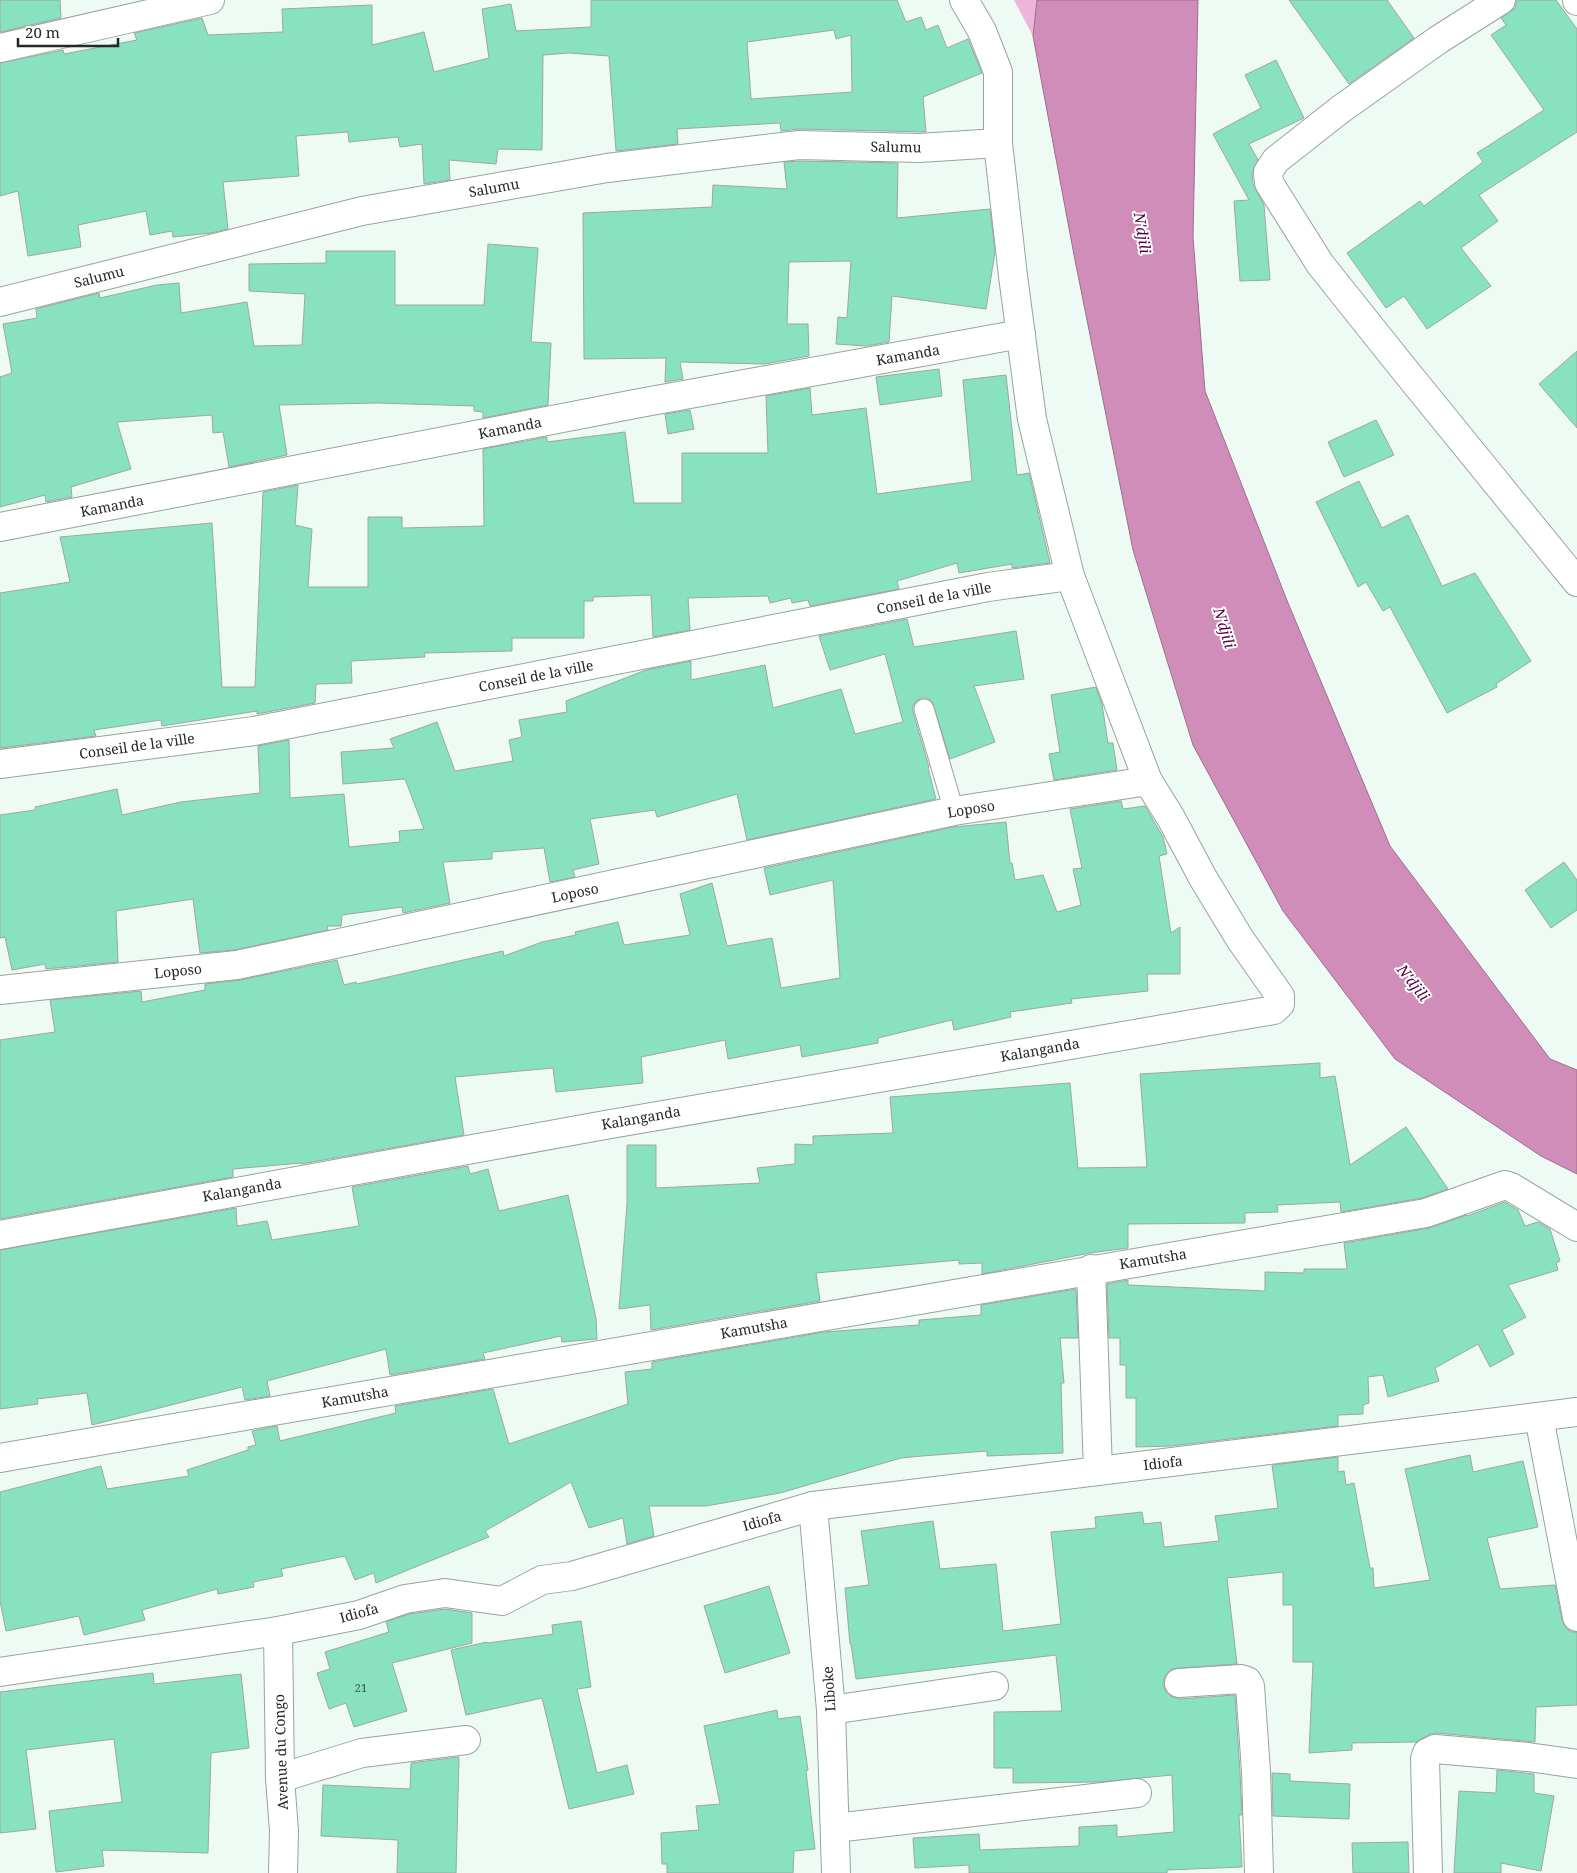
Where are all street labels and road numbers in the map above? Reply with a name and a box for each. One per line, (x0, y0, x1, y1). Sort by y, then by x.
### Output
street label: Salumu (870, 137, 922, 156)
street label: Salumu (467, 174, 521, 201)
street label: Salumu (72, 261, 126, 292)
street label: Kamanda (875, 340, 941, 369)
street label: Kamanda (477, 412, 543, 443)
street label: Kamanda (79, 490, 145, 521)
street label: Conseil de la ville (875, 577, 993, 618)
street label: Conseil de la ville (477, 655, 595, 696)
street label: Conseil de la ville (78, 728, 196, 763)
street label: Loposo (946, 795, 996, 822)
street label: Loposo (550, 878, 600, 907)
street label: Loposo (153, 959, 203, 982)
street label: Kalanganda (999, 1033, 1081, 1066)
street label: Kalanganda (600, 1101, 682, 1134)
street label: Kalanganda (201, 1173, 283, 1206)
street label: Kamutsha (1118, 1244, 1188, 1273)
street label: Kamutsha (719, 1312, 789, 1343)
street label: Kamutsha (320, 1381, 390, 1412)
street label: Idiofa (1142, 1451, 1184, 1474)
street label: Idiofa (740, 1506, 784, 1535)
street label: Idiofa (337, 1598, 380, 1627)
street label: Liboke (817, 1666, 840, 1712)
street label: Avenue du Congo (269, 1694, 292, 1810)

